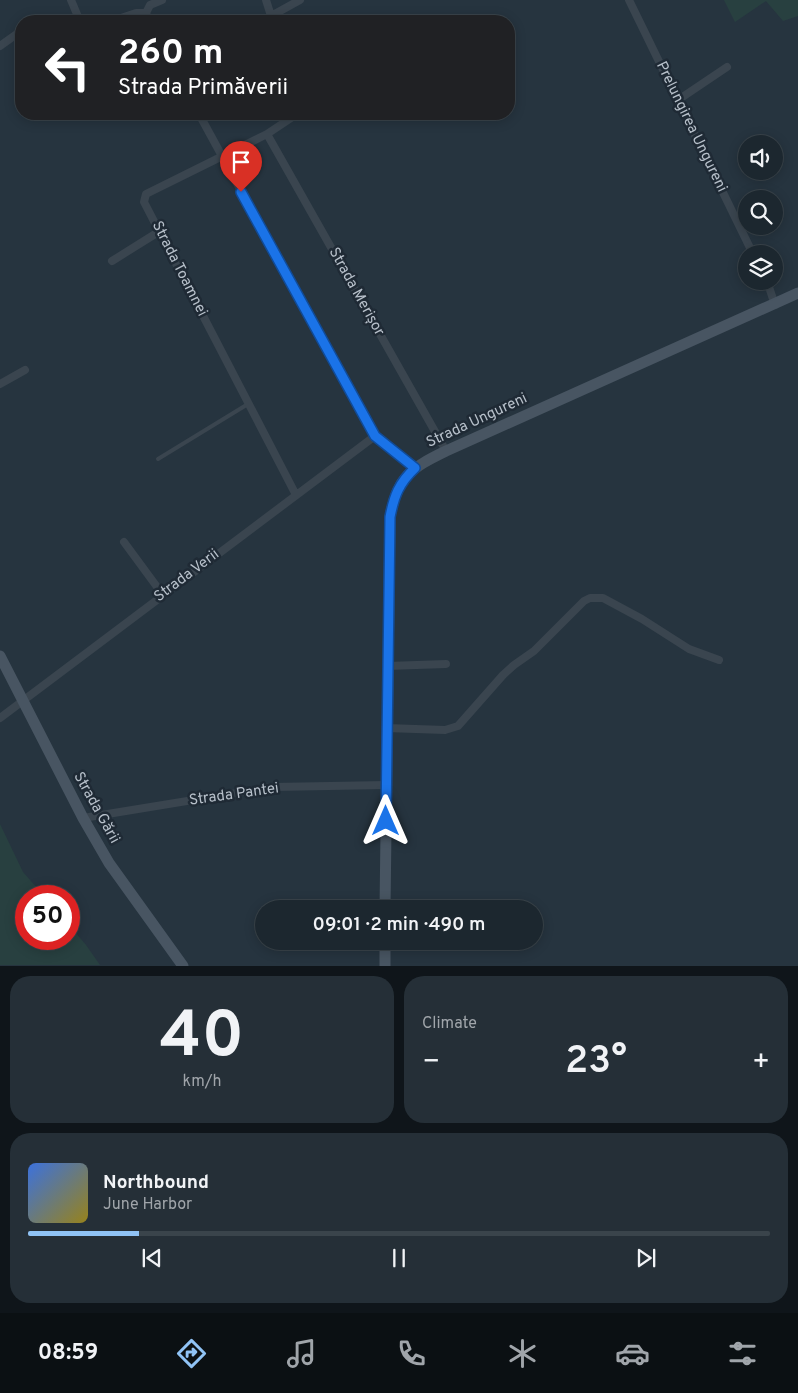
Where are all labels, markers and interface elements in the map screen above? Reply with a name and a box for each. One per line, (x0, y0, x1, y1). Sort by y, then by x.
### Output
text: 260 m (118, 32, 223, 76)
icon: left (35, 35, 100, 100)
street label: Prelungirea Ungureni (651, 58, 731, 196)
text: Strada Primăverii (118, 75, 288, 102)
map controls (738, 135, 783, 290)
button: sound (738, 135, 783, 180)
pin (220, 141, 262, 192)
icon: arrive (227, 148, 255, 176)
button: search (738, 190, 783, 235)
street label: Strada Toamnei (147, 218, 211, 320)
street label: Strada Merișor (324, 244, 388, 340)
button: layers (738, 245, 783, 290)
street label: Strada Ungureni (423, 389, 531, 453)
street label: Strada Verii (151, 545, 223, 607)
street label: Strada Gării (69, 769, 123, 847)
street label: Strada Pantei (188, 779, 280, 811)
position arrow (359, 794, 411, 846)
speed limit sign: 50 (15, 885, 80, 950)
text: 09:01 · 2 min · 490 m (313, 913, 485, 937)
text: 40 (160, 998, 244, 1080)
text: Climate (422, 1014, 477, 1034)
text: 23° (565, 1038, 627, 1087)
text: − (422, 1045, 440, 1081)
text: + (752, 1045, 770, 1081)
text: km/h (183, 1072, 221, 1092)
text: Northbound (103, 1171, 209, 1195)
text: June Harbor (103, 1195, 192, 1215)
icon: previous (138, 1244, 166, 1272)
icon: pause (385, 1244, 413, 1272)
icon: next (632, 1244, 660, 1272)
icon: directions (174, 1336, 209, 1371)
icon: music (284, 1336, 319, 1371)
icon: phone (394, 1336, 429, 1371)
icon: climate (505, 1336, 540, 1371)
icon: car (615, 1336, 650, 1371)
icon: filters (725, 1336, 760, 1371)
text: 08:59 (38, 1340, 98, 1367)

